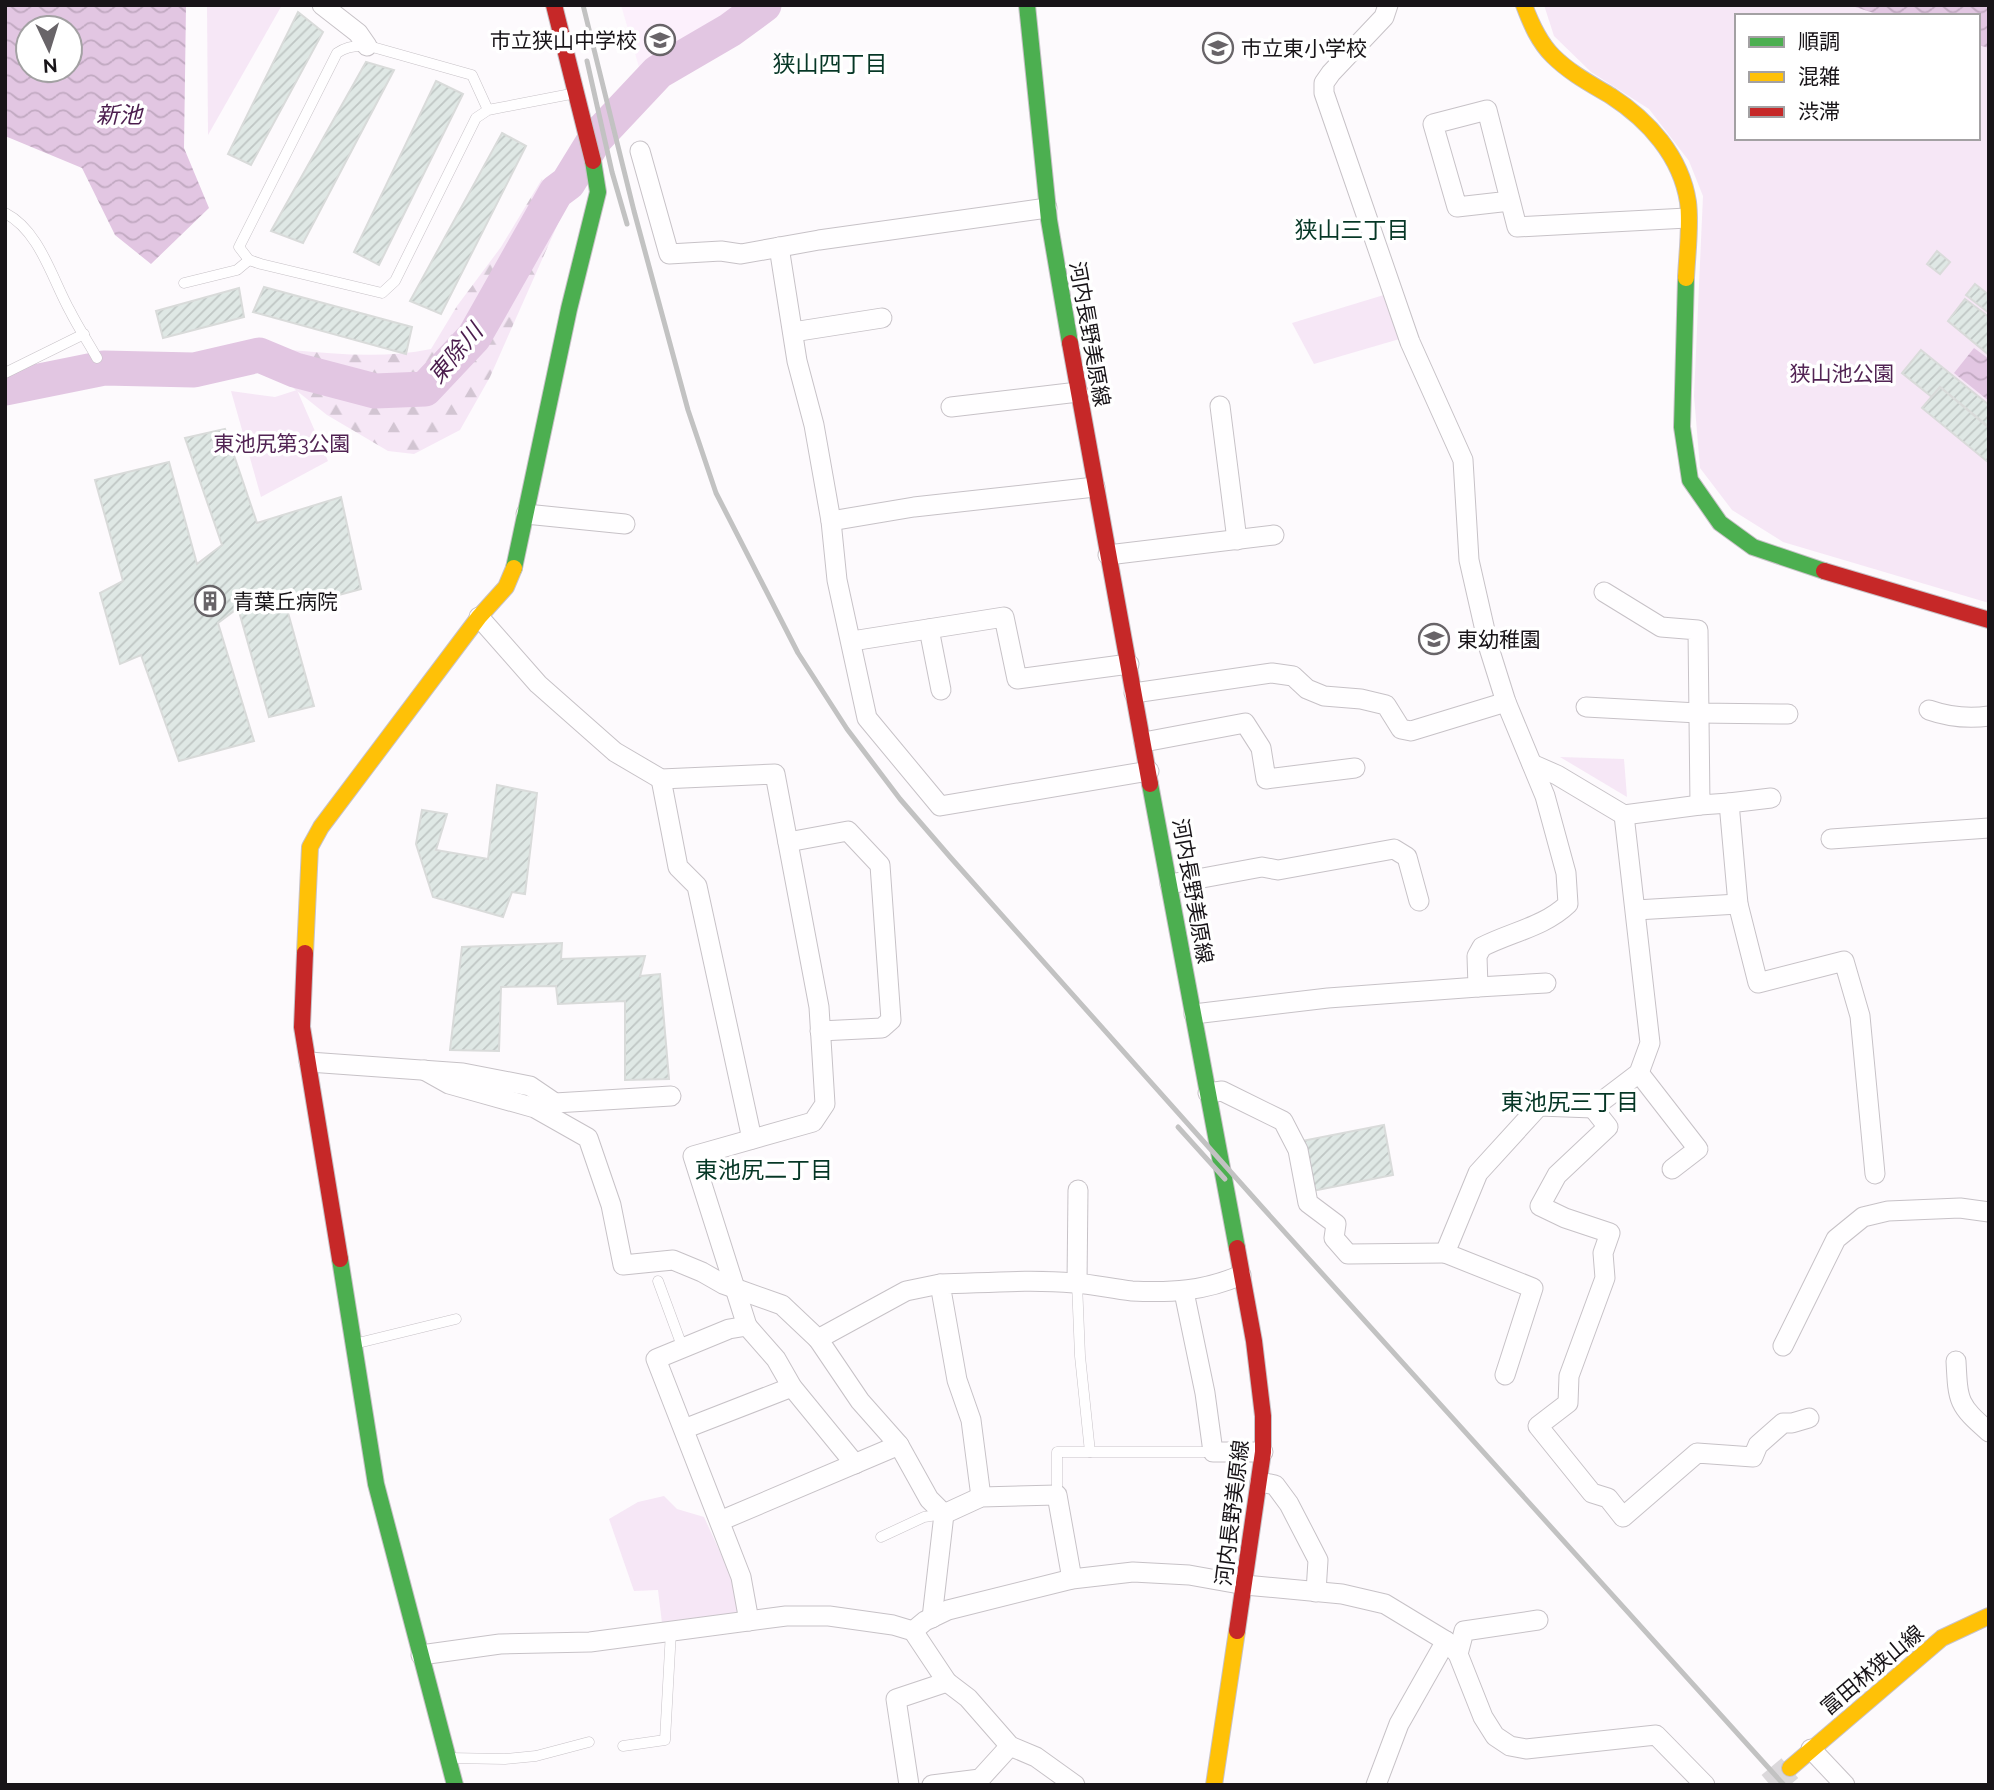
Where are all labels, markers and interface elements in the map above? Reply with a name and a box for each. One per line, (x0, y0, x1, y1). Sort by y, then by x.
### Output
north arrow (14, 14, 84, 84)
legend (1735, 14, 1980, 140)
school or university icon: 市立狭山中学校 (643, 23, 677, 57)
place label: 市立狭山中学校 (490, 28, 637, 53)
text: 順調 (1798, 29, 1840, 54)
school or university icon: 市立東小学校 (1201, 31, 1235, 65)
place label: 市立東小学校 (1241, 36, 1367, 61)
district label: 狭山四丁目 (773, 50, 888, 77)
text: N (42, 54, 58, 77)
text: 混雑 (1798, 64, 1840, 89)
text: 渋滞 (1798, 99, 1840, 124)
water label: 新池 (96, 101, 144, 128)
district label: 狭山三丁目 (1295, 216, 1410, 243)
street label: 河内長野美原線 (1065, 259, 1115, 409)
water label: 東除川 (422, 316, 489, 388)
park label: 狭山池公園 (1790, 361, 1895, 386)
park label: 東池尻第3公園 (213, 431, 351, 456)
building icon: 青葉丘病院 (193, 584, 227, 618)
place label: 青葉丘病院 (233, 589, 338, 614)
school or university icon: 東幼稚園 (1417, 622, 1451, 656)
place label: 東幼稚園 (1457, 627, 1541, 652)
street label: 河内長野美原線 (1168, 816, 1218, 966)
district label: 東池尻三丁目 (1501, 1088, 1639, 1115)
district label: 東池尻二丁目 (695, 1156, 833, 1183)
street label: 河内長野美原線 (1211, 1439, 1253, 1587)
street label: 富田林狭山線 (1816, 1620, 1928, 1720)

